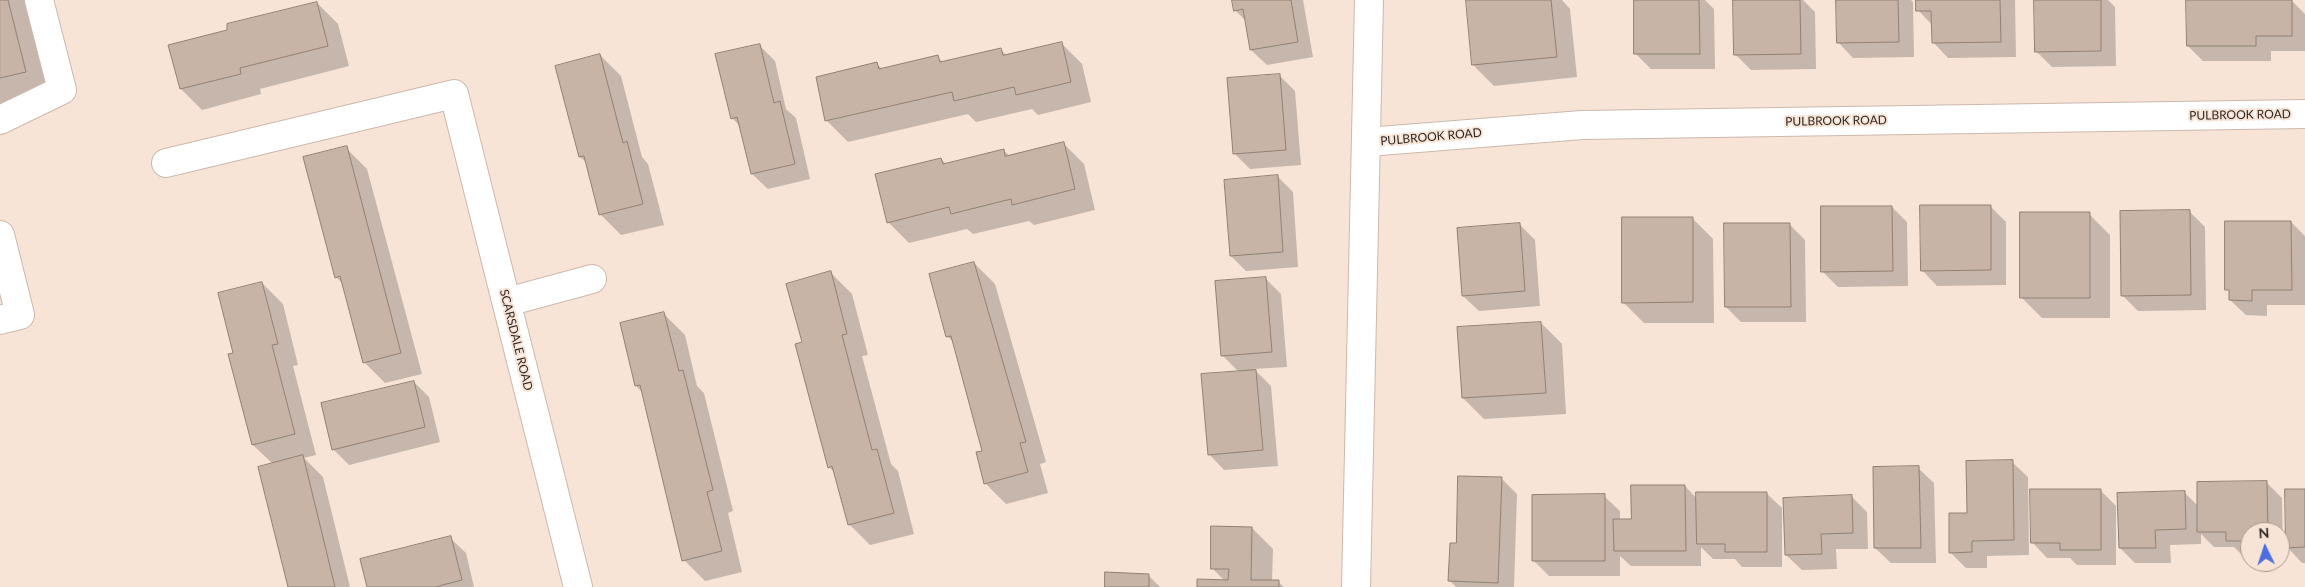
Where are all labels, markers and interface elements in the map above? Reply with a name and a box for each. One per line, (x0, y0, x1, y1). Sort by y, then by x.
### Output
street label: PULBROOK ROAD (2189, 107, 2291, 123)
street label: PULBROOK ROAD (1785, 113, 1887, 129)
street label: PULBROOK ROAD (1380, 125, 1482, 149)
street label: SCARSDALE ROAD (496, 288, 536, 392)
north arrow (2240, 522, 2290, 572)
text: N (2258, 524, 2270, 541)

